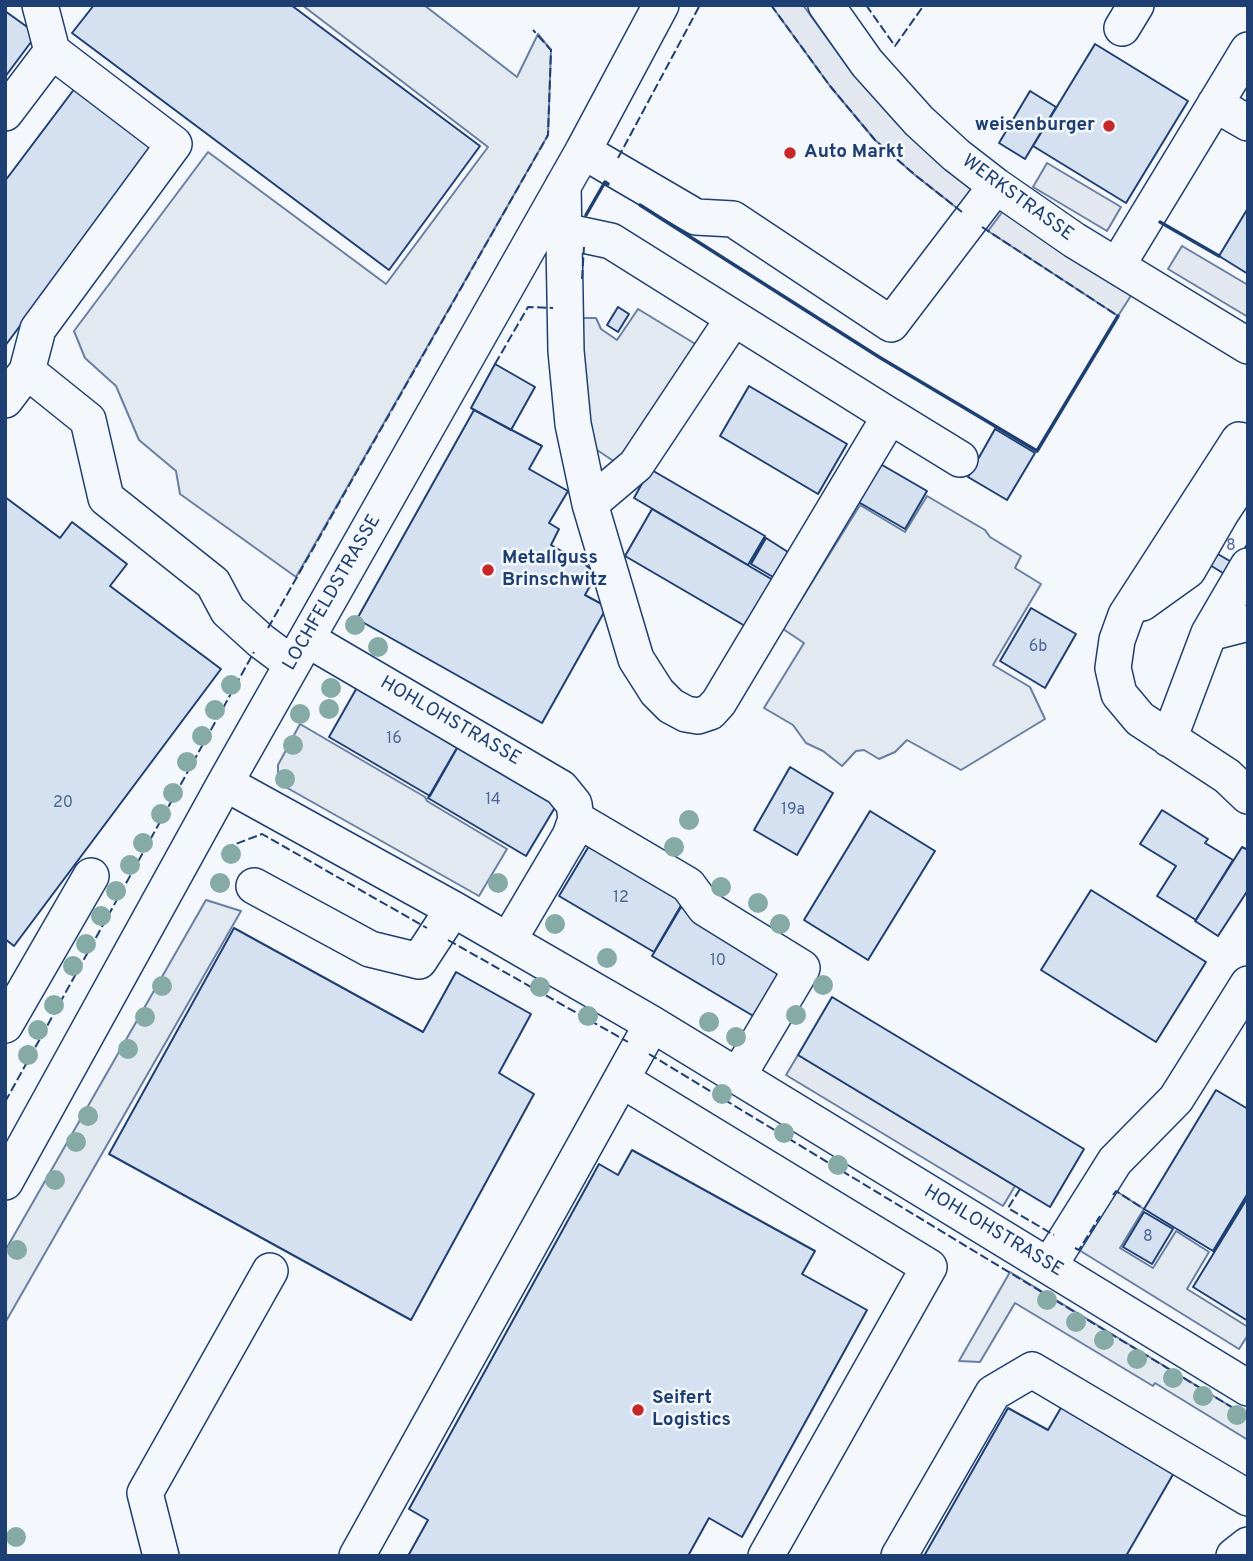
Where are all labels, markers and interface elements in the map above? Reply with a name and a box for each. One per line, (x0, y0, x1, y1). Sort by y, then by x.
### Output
place label: weisenburger (975, 115, 1095, 137)
marker: weisenburger (1101, 118, 1117, 134)
place label: Auto Markt (804, 142, 904, 164)
marker: Auto Markt (782, 145, 798, 161)
street label: WERKSTRASSE (957, 151, 1077, 247)
street label: LOCHFELDSTRASSE (279, 511, 387, 675)
house number: 8 (1226, 537, 1236, 557)
place label: Metallguss Brinschwitz (502, 548, 607, 592)
marker: Metallguss Brinschwitz (480, 562, 496, 578)
house number: 6b (1029, 638, 1047, 658)
street label: HOHLOHSTRASSE (376, 672, 524, 772)
house number: 16 (386, 730, 402, 750)
house number: 14 (485, 791, 501, 811)
house number: 20 (53, 794, 73, 814)
house number: 19a (781, 801, 805, 821)
house number: 12 (613, 889, 629, 909)
house number: 10 (710, 952, 726, 972)
street label: HOHLOHSTRASSE (919, 1181, 1067, 1283)
house number: 8 (1143, 1228, 1153, 1248)
place label: Seifert Logistics (652, 1388, 731, 1432)
marker: Seifert Logistics (630, 1402, 646, 1418)

